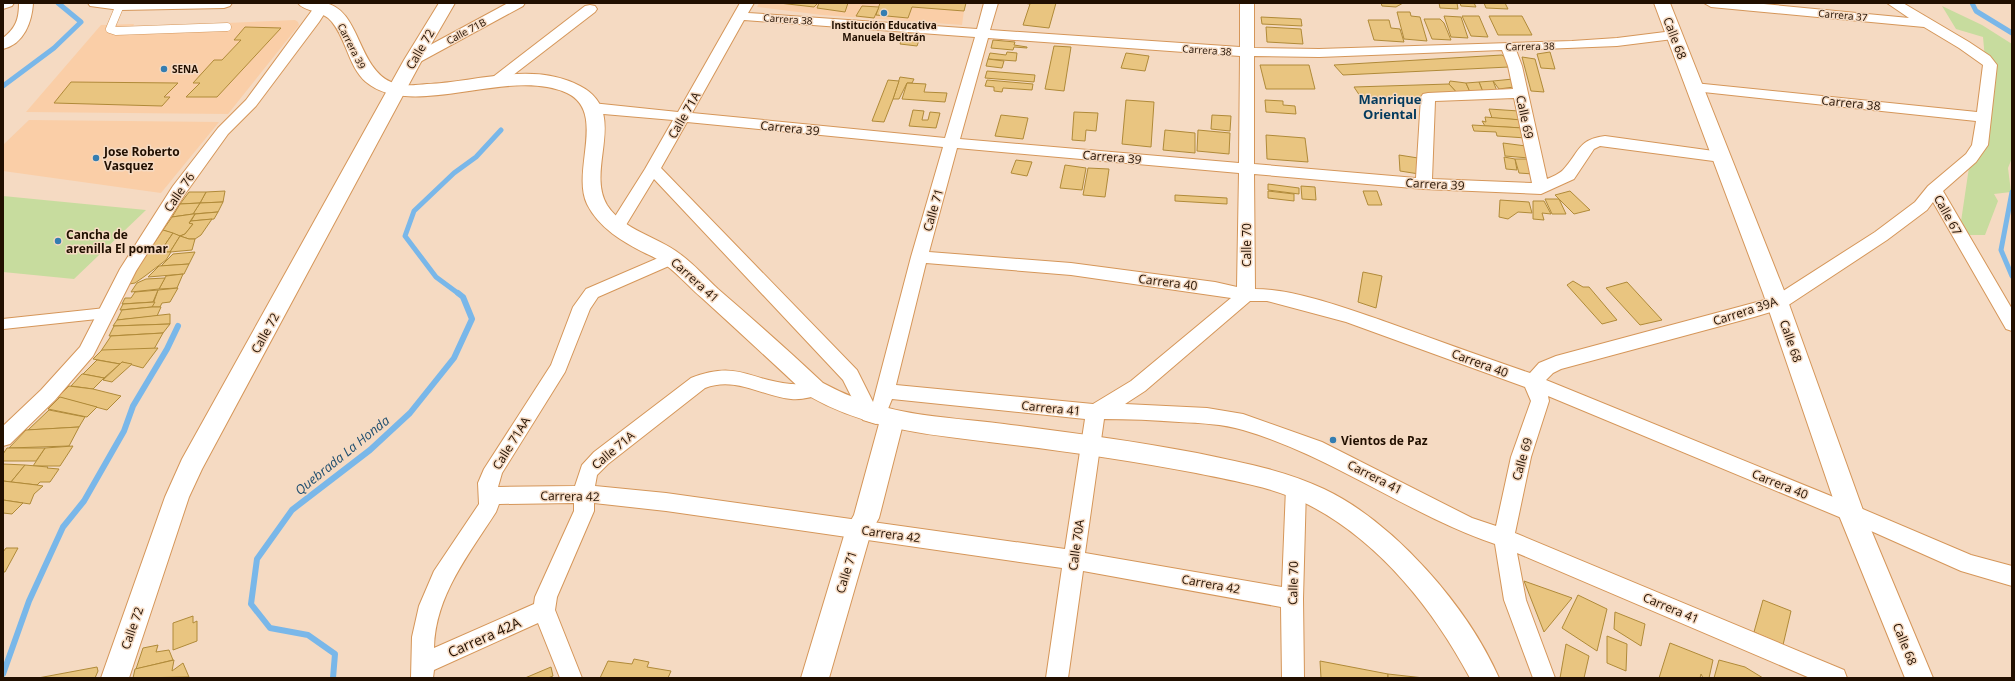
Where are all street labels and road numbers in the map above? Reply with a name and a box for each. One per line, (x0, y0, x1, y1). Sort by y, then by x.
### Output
street label: Carrera 37 (1818, 6, 1868, 24)
street label: Carrera 38 (763, 10, 813, 28)
street label: Calle 68 (1659, 14, 1691, 62)
street label: Calle 71B (444, 15, 488, 47)
street label: Carrera 39 (335, 21, 370, 71)
street label: Calle 72 (402, 26, 438, 72)
street label: Carrera 38 (1505, 39, 1555, 53)
street label: Carrera 38 (1182, 41, 1232, 59)
street label: Calle 71A (664, 88, 704, 142)
street label: Carrera 38 (1821, 91, 1881, 115)
street label: Calle 69 (1512, 94, 1538, 140)
street label: Carrera 39 (760, 116, 820, 140)
street label: Carrera 39 (1082, 146, 1142, 168)
street label: Calle 76 (160, 169, 198, 215)
street label: Carrera 39 (1405, 174, 1465, 194)
street label: Calle 71 (919, 187, 947, 233)
street label: Calle 67 (1930, 192, 1966, 238)
street label: Calle 70 (1238, 223, 1255, 267)
street label: Carrera 41 (667, 254, 723, 306)
street label: Carrera 40 (1138, 270, 1199, 294)
street label: Carrera 39A (1711, 292, 1780, 329)
street label: Calle 72 (247, 310, 283, 356)
street label: Calle 68 (1776, 317, 1806, 365)
street label: Carrera 40 (1449, 345, 1511, 381)
street label: Carrera 41 (1021, 396, 1081, 420)
street label: Calle 71AA (488, 413, 534, 473)
street label: Calle 71A (588, 427, 638, 473)
street label: Calle 69 (1508, 435, 1536, 482)
street label: Carrera 41 (1345, 456, 1405, 498)
street label: Carrera 40 (1749, 465, 1811, 503)
street label: Carrera 42 (540, 487, 600, 505)
street label: Calle 70A (1064, 518, 1088, 572)
street label: Carrera 42 (861, 521, 922, 547)
street label: Calle 71 (831, 549, 861, 595)
street label: Calle 70 (1284, 561, 1302, 605)
street label: Carrera 42 (1180, 570, 1242, 598)
street label: Carrera 41 (1640, 589, 1702, 627)
street label: Calle 72 (117, 604, 147, 652)
street label: Carrera 42A (445, 612, 524, 662)
street label: Calle 68 (1889, 620, 1921, 668)

